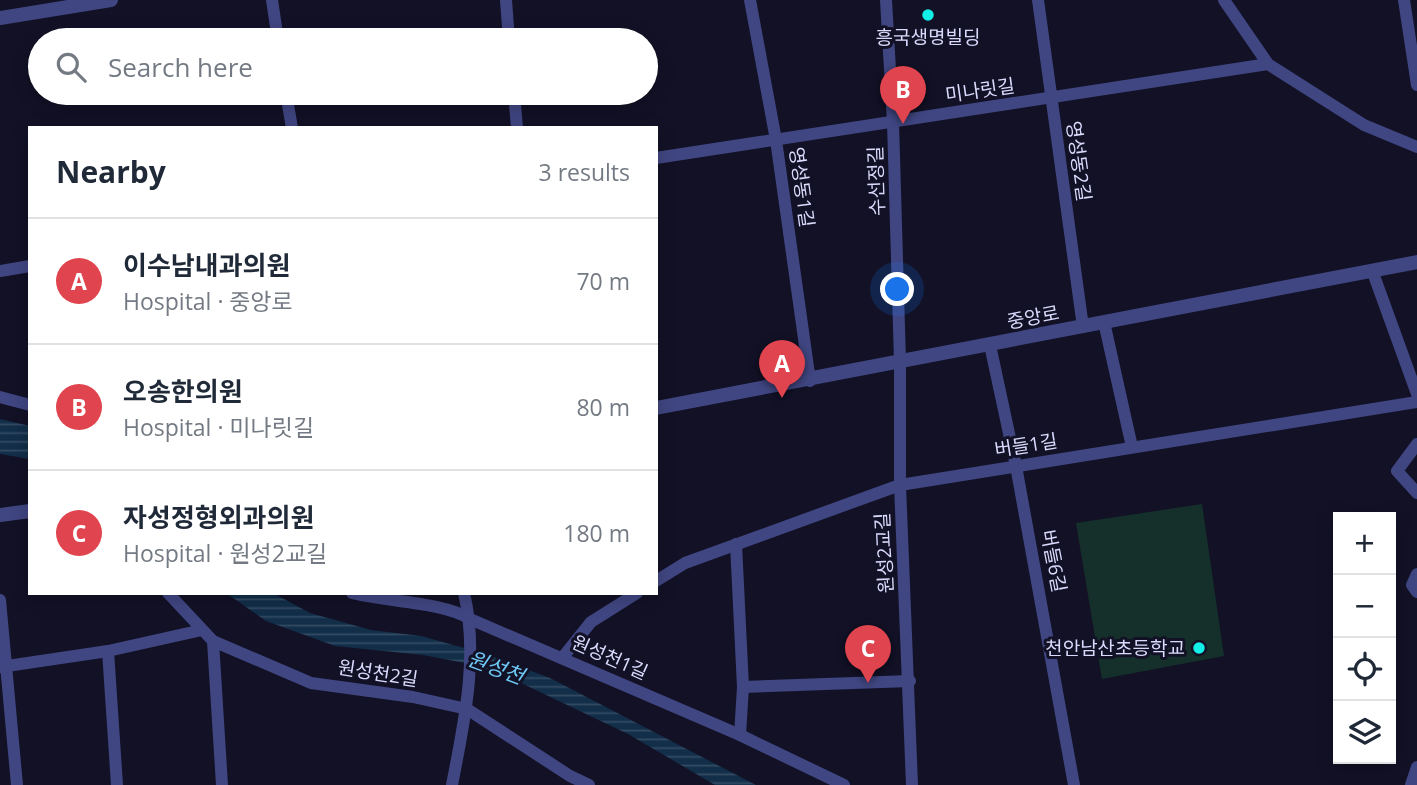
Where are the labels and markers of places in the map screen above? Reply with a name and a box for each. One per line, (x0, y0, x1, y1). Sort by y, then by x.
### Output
marker: 흥국생명빌딩 (920, 7, 936, 23)
place label: 흥국생명빌딩 (876, 24, 980, 50)
pin: B (880, 66, 926, 124)
pin: A (759, 340, 805, 398)
pin: C (845, 625, 891, 683)
place label: 천안남산초등학교 (1045, 635, 1185, 661)
marker: 천안남산초등학교 (1191, 640, 1207, 656)

